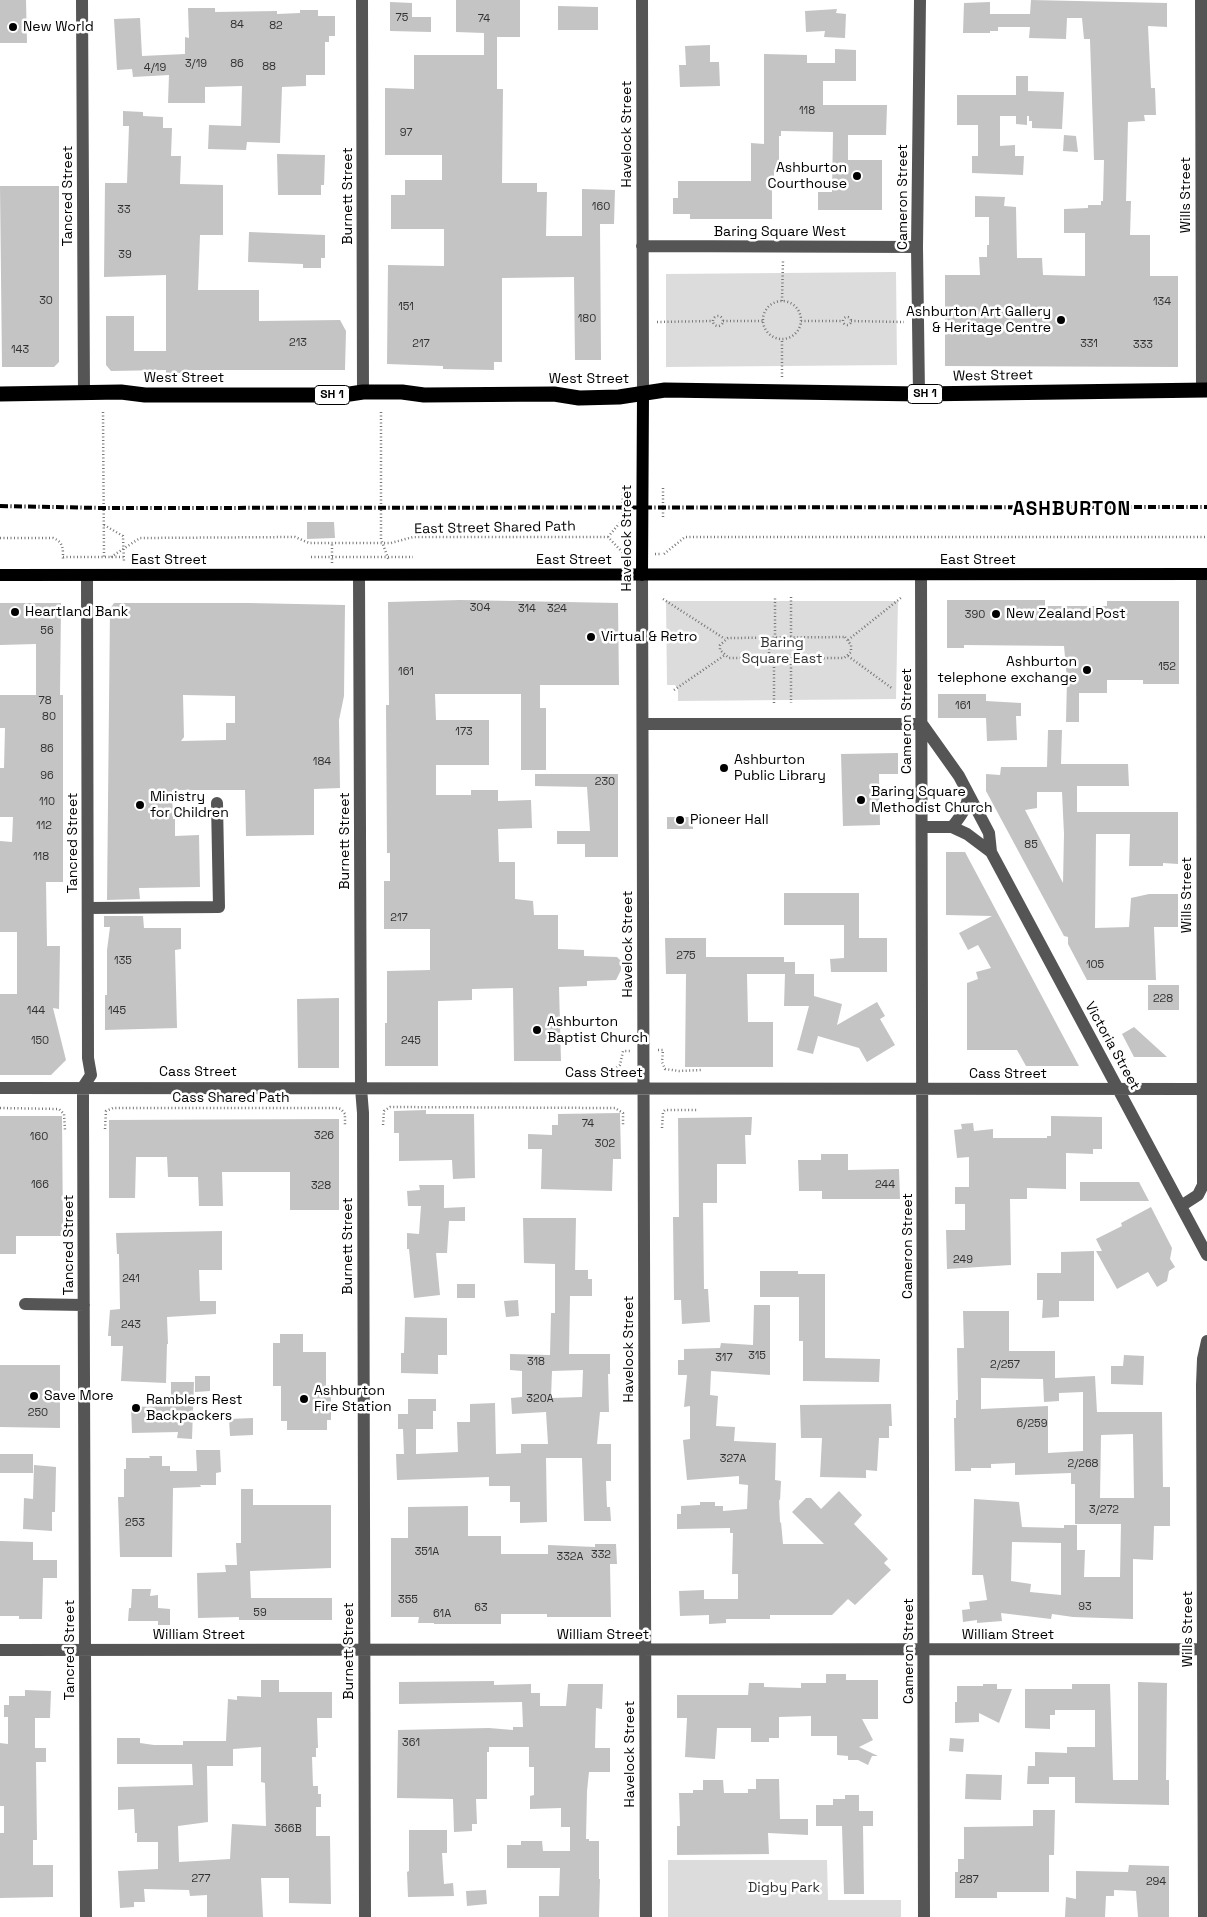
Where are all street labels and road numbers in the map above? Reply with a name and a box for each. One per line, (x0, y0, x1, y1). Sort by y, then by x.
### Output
street label: Havelock Street (619, 81, 635, 187)
street label: Cameron Street (895, 144, 911, 250)
street label: Tancred Street (60, 146, 76, 246)
street label: Burnett Street (340, 147, 356, 245)
street label: Wills Street (1178, 157, 1194, 233)
street label: Baring Square West (714, 224, 846, 240)
street label: West Street (953, 367, 1033, 385)
street label: West Street (144, 370, 224, 386)
street label: West Street (549, 371, 629, 387)
road number: SH 1 (908, 384, 942, 404)
road number: SH 1 (314, 386, 350, 404)
street label: Havelock Street (619, 485, 635, 591)
street label: East Street Shared Path (414, 518, 576, 538)
street label: East Street (131, 552, 207, 568)
street label: East Street (536, 552, 612, 568)
street label: East Street (940, 552, 1016, 568)
street label: Cameron Street (899, 668, 915, 774)
street label: Burnett Street (337, 792, 353, 890)
street label: Tancred Street (65, 793, 81, 893)
street label: Wills Street (1179, 857, 1195, 933)
street label: Havelock Street (620, 891, 636, 997)
street label: Victoria Street (1081, 999, 1143, 1093)
street label: Cass Street (159, 1064, 237, 1080)
street label: Cass Street (565, 1065, 643, 1081)
street label: Cass Street (969, 1066, 1047, 1082)
street label: Cass Shared Path (172, 1090, 290, 1106)
street label: Cameron Street (900, 1193, 916, 1299)
street label: Tancred Street (61, 1195, 77, 1295)
street label: Burnett Street (340, 1197, 356, 1295)
street label: Havelock Street (621, 1296, 637, 1402)
street label: Wills Street (1180, 1591, 1196, 1667)
street label: Cameron Street (901, 1598, 917, 1704)
street label: Tancred Street (62, 1600, 78, 1700)
street label: Burnett Street (341, 1602, 357, 1700)
street label: William Street (153, 1627, 245, 1643)
street label: William Street (557, 1627, 649, 1643)
street label: William Street (962, 1627, 1054, 1643)
street label: Havelock Street (622, 1701, 638, 1807)

